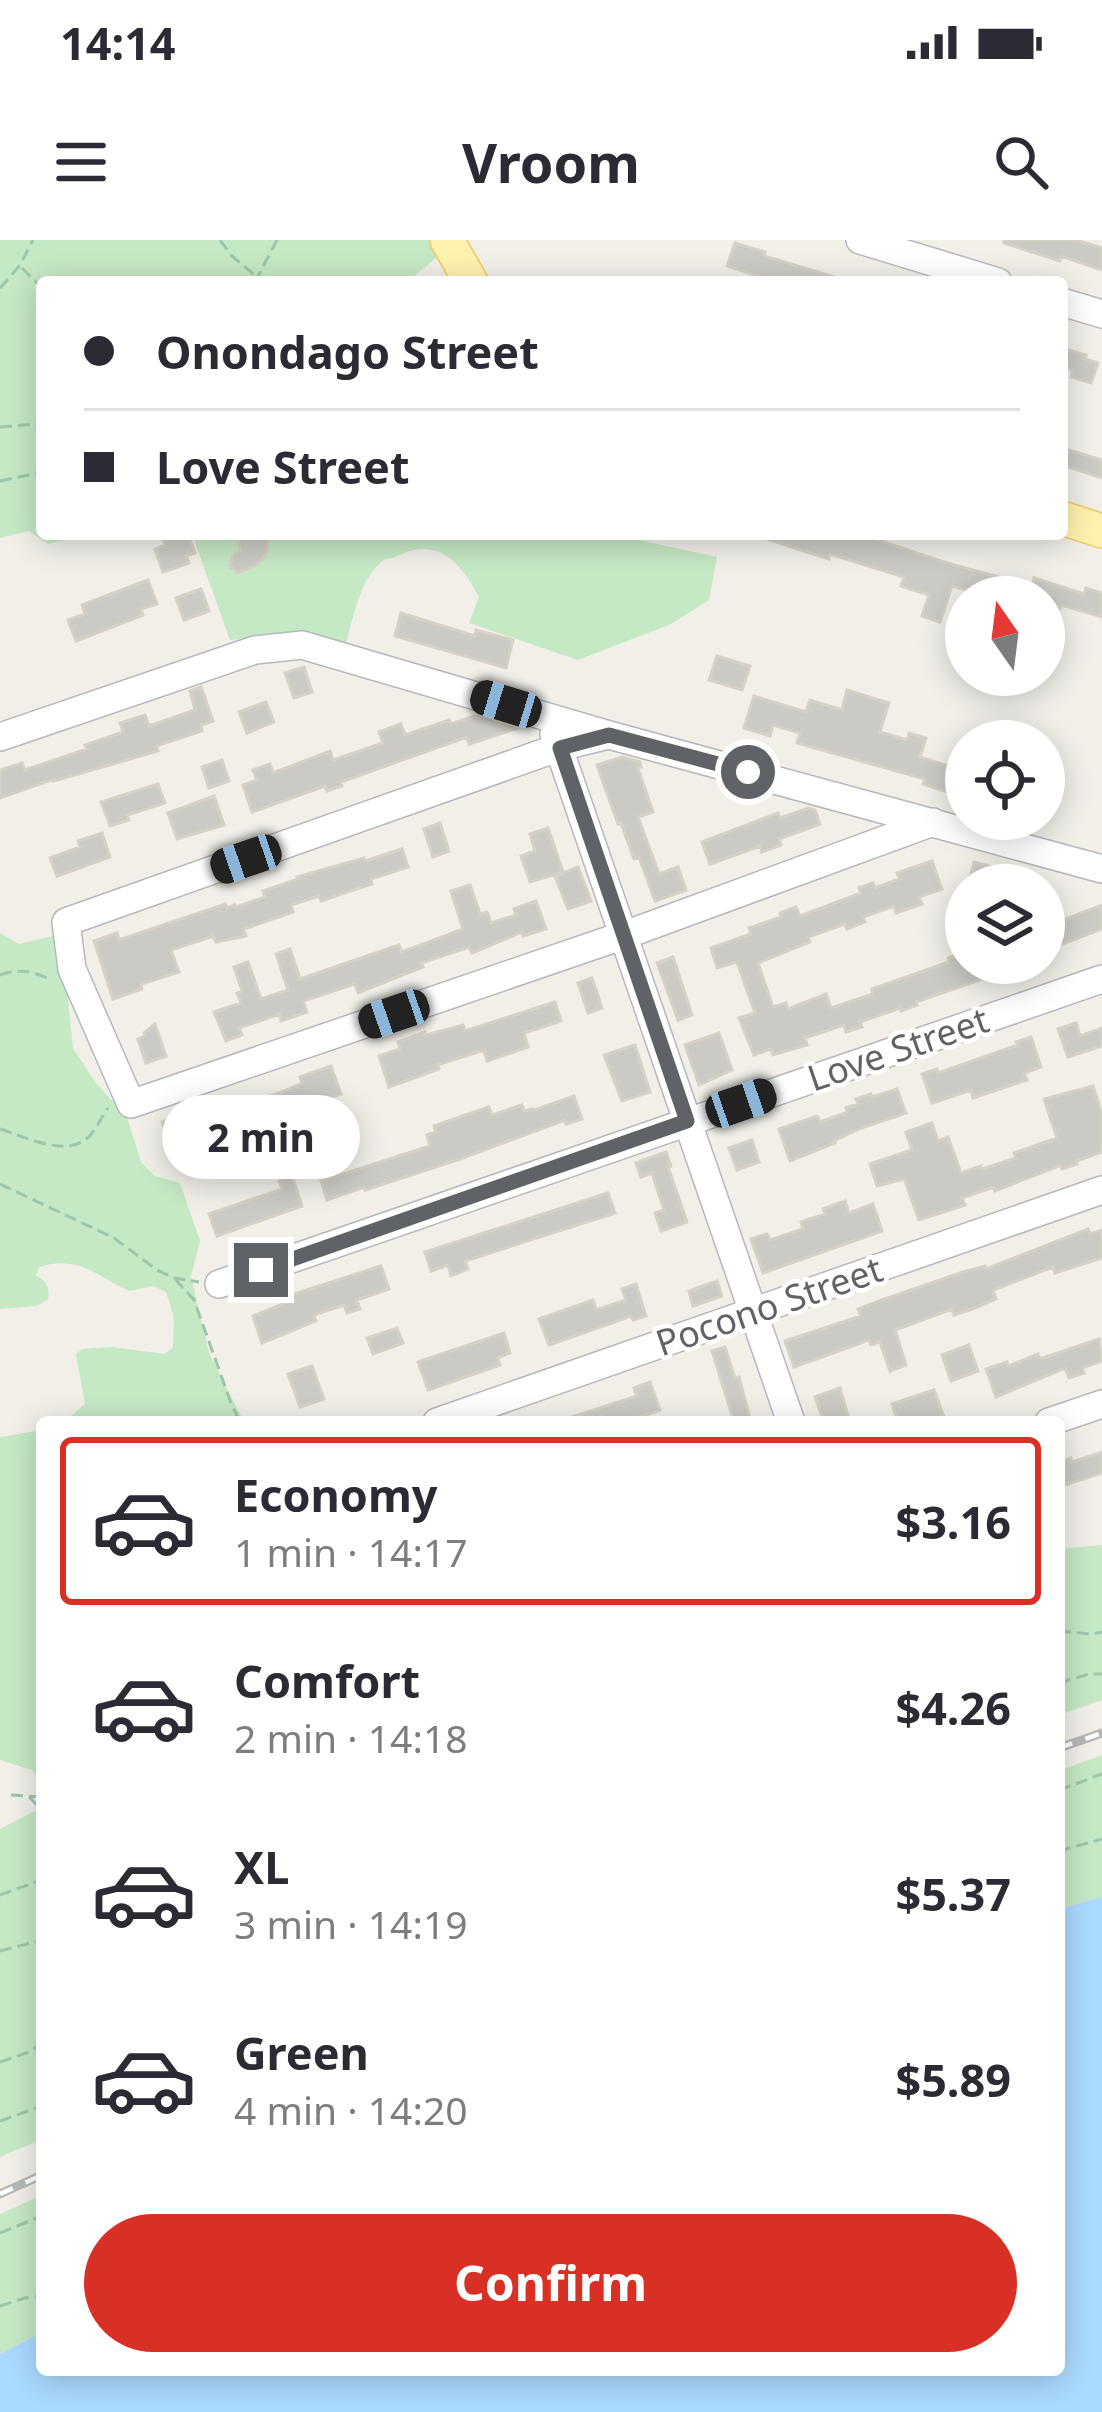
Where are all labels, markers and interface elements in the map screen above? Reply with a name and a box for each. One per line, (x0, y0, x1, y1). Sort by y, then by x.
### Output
text: 14:14 (60, 12, 176, 73)
text: Vroom (462, 125, 640, 199)
icon: menu (48, 129, 114, 195)
icon: search (988, 129, 1054, 195)
text: Onondago Street (156, 321, 539, 382)
text: Love Street (156, 436, 409, 497)
north arrow (945, 576, 1065, 696)
map controls (945, 576, 1065, 984)
car (466, 676, 546, 732)
button: locate (945, 720, 1065, 840)
route start (721, 745, 775, 799)
car (206, 830, 286, 888)
button: layers (945, 864, 1065, 984)
car (354, 985, 434, 1043)
street label: Love Street (801, 995, 995, 1102)
car (701, 1074, 781, 1132)
callout: 2 min (162, 1096, 360, 1180)
text: 2 min (207, 1110, 315, 1163)
route end (234, 1243, 288, 1297)
street label: Pocono Street (649, 1244, 889, 1367)
text: Economy (234, 1464, 438, 1525)
icon: car (90, 1467, 198, 1575)
text: $3.16 (895, 1491, 1011, 1552)
text: 1 min · 14:17 (234, 1525, 468, 1578)
text: Comfort (234, 1650, 420, 1711)
icon: car (90, 1653, 198, 1761)
text: $4.26 (895, 1677, 1011, 1738)
text: 2 min · 14:18 (234, 1711, 468, 1764)
text: XL (234, 1836, 289, 1897)
icon: car (90, 1839, 198, 1947)
text: $5.37 (895, 1863, 1011, 1924)
text: 3 min · 14:19 (234, 1897, 468, 1950)
text: Green (234, 2022, 369, 2083)
icon: car (90, 2025, 198, 2133)
text: $5.89 (895, 2049, 1011, 2110)
text: 4 min · 14:20 (234, 2083, 468, 2136)
button: Confirm (84, 2214, 1017, 2352)

